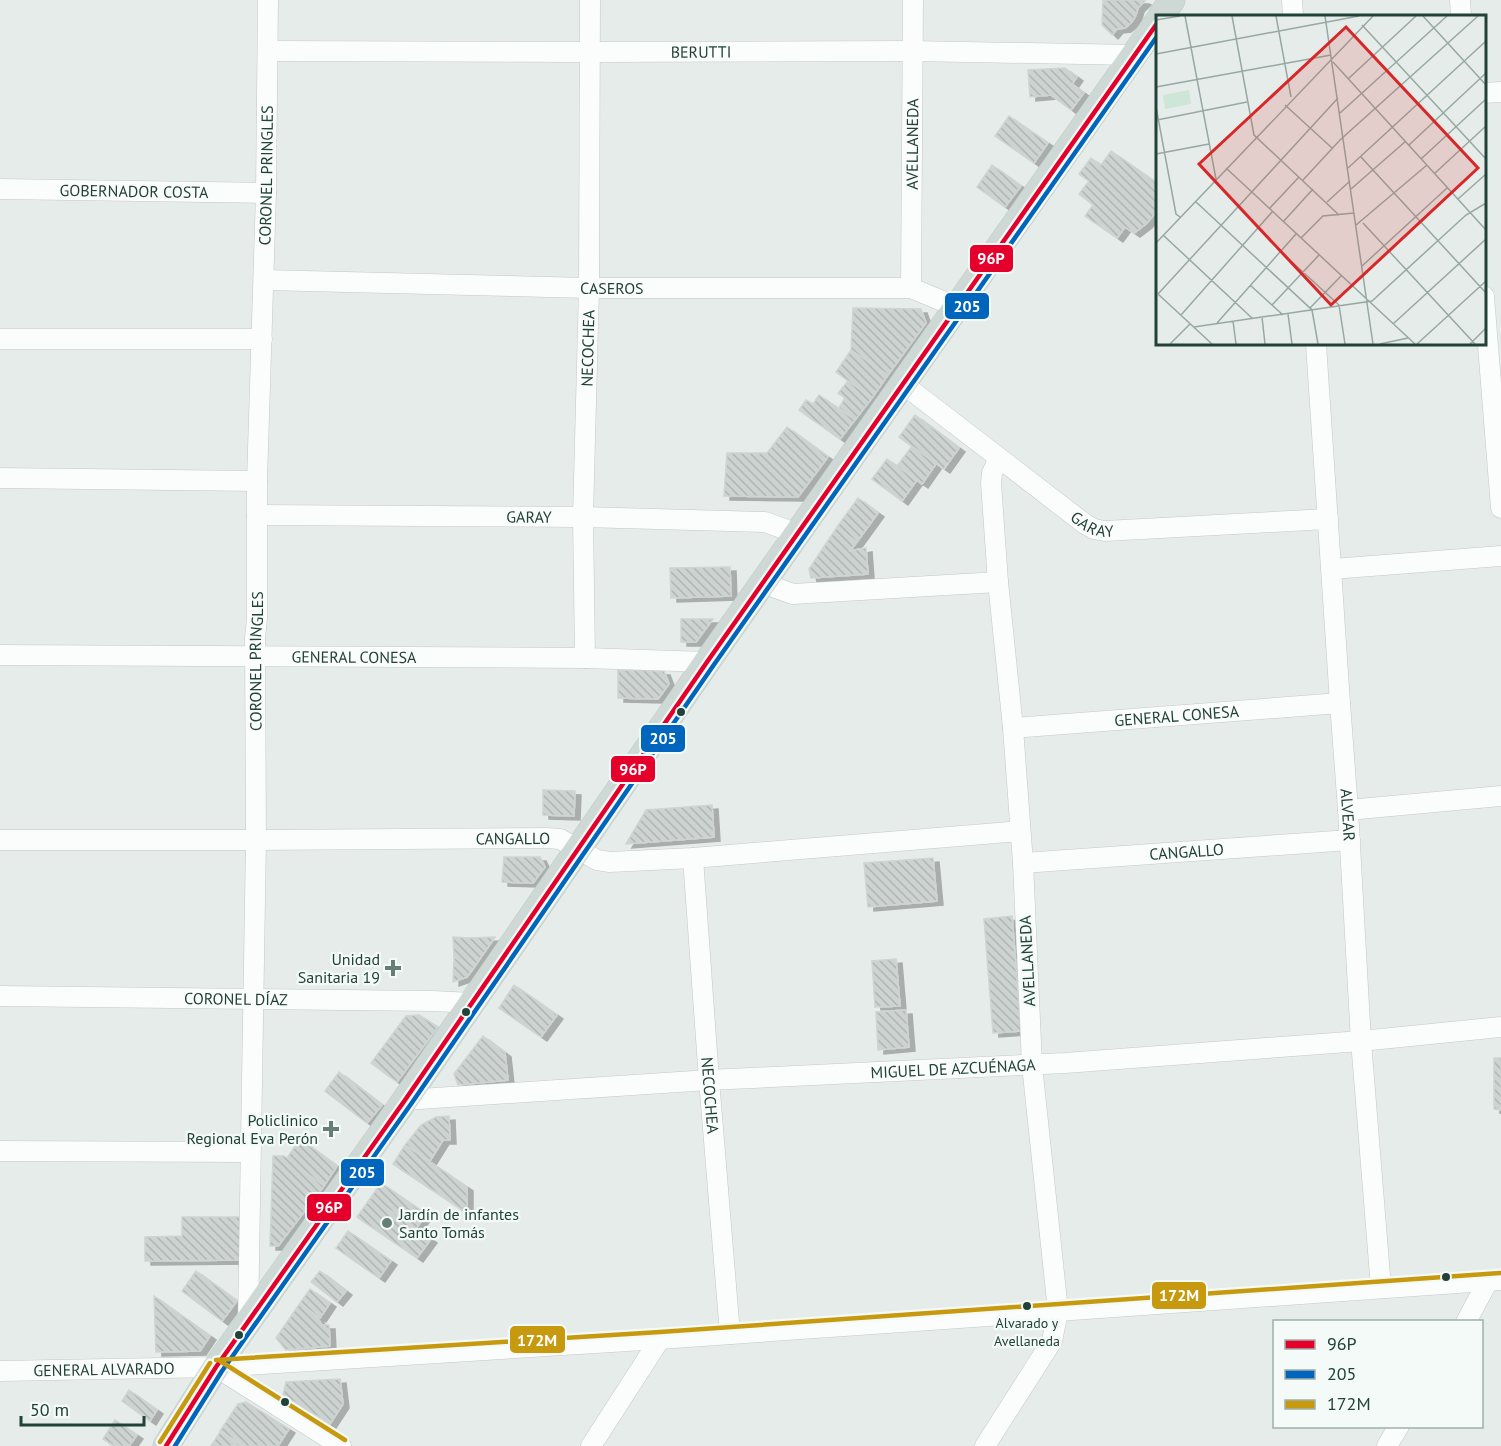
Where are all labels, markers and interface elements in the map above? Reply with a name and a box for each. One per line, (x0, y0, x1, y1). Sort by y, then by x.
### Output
inset map (1156, 15, 1486, 345)
street label: BERUTTI (671, 42, 731, 62)
street label: AVELLANEDA (902, 98, 922, 190)
street label: CORONEL PRINGLES (254, 105, 277, 245)
street label: GOBERNADOR COSTA (59, 180, 209, 202)
line badge: 96P (969, 244, 1014, 273)
text: 96P (977, 248, 1005, 268)
street label: CASEROS (580, 278, 644, 298)
line badge: 205 (944, 292, 990, 320)
text: 205 (953, 296, 981, 316)
street label: NECOCHEA (576, 309, 598, 387)
street label: GARAY (506, 507, 552, 527)
street label: GARAY (1067, 507, 1114, 541)
street label: CORONEL PRINGLES (245, 591, 267, 731)
street label: GENERAL CONESA (291, 646, 417, 667)
street label: GENERAL CONESA (1113, 701, 1240, 730)
unlabelled marker (675, 706, 687, 718)
line badge: 205 (640, 724, 686, 753)
text: 205 (649, 728, 677, 748)
line badge: 96P (610, 755, 656, 783)
text: 96P (619, 759, 647, 779)
street label: ALVEAR (1336, 788, 1360, 842)
street label: CANGALLO (476, 828, 550, 848)
street label: CANGALLO (1149, 839, 1224, 864)
street label: AVELLANEDA (1015, 914, 1039, 1007)
place label: Unidad Sanitaria 19 (298, 949, 380, 987)
marker: Unidad Sanitaria 19 (384, 959, 402, 977)
street label: CORONEL DÍAZ (184, 988, 288, 1009)
unlabelled marker (460, 1006, 472, 1018)
street label: MIGUEL DE AZCUÉNAGA (870, 1054, 1037, 1082)
street label: NECOCHEA (697, 1056, 723, 1135)
place label: Policlinico Regional Eva Perón (186, 1110, 318, 1148)
marker: Policlinico Regional Eva Perón (322, 1120, 340, 1138)
line badge: 205 (340, 1158, 385, 1187)
text: 205 (348, 1162, 376, 1182)
line badge: 96P (306, 1193, 352, 1222)
text: 96P (315, 1197, 343, 1217)
place label: Jardín de infantes Santo Tomás (398, 1204, 519, 1242)
marker: Jardín de infantes Santo Tomás (380, 1216, 394, 1230)
unlabelled marker (1440, 1271, 1452, 1283)
line badge: 172M (1151, 1281, 1207, 1310)
text: 172M (1159, 1285, 1199, 1305)
marker: Alvarado y Avellaneda (1021, 1300, 1033, 1312)
place label: Alvarado y Avellaneda (994, 1314, 1060, 1350)
legend (1273, 1320, 1483, 1428)
line badge: 172M (509, 1325, 566, 1354)
unlabelled marker (233, 1329, 245, 1341)
text: 172M (517, 1330, 557, 1350)
text: 96P (1327, 1332, 1357, 1355)
street label: GENERAL ALVARADO (33, 1358, 175, 1380)
text: 205 (1327, 1362, 1356, 1385)
scale bar (21, 1389, 144, 1427)
text: 172M (1327, 1392, 1371, 1415)
unlabelled marker (279, 1396, 291, 1408)
text: 50 m (30, 1398, 69, 1421)

